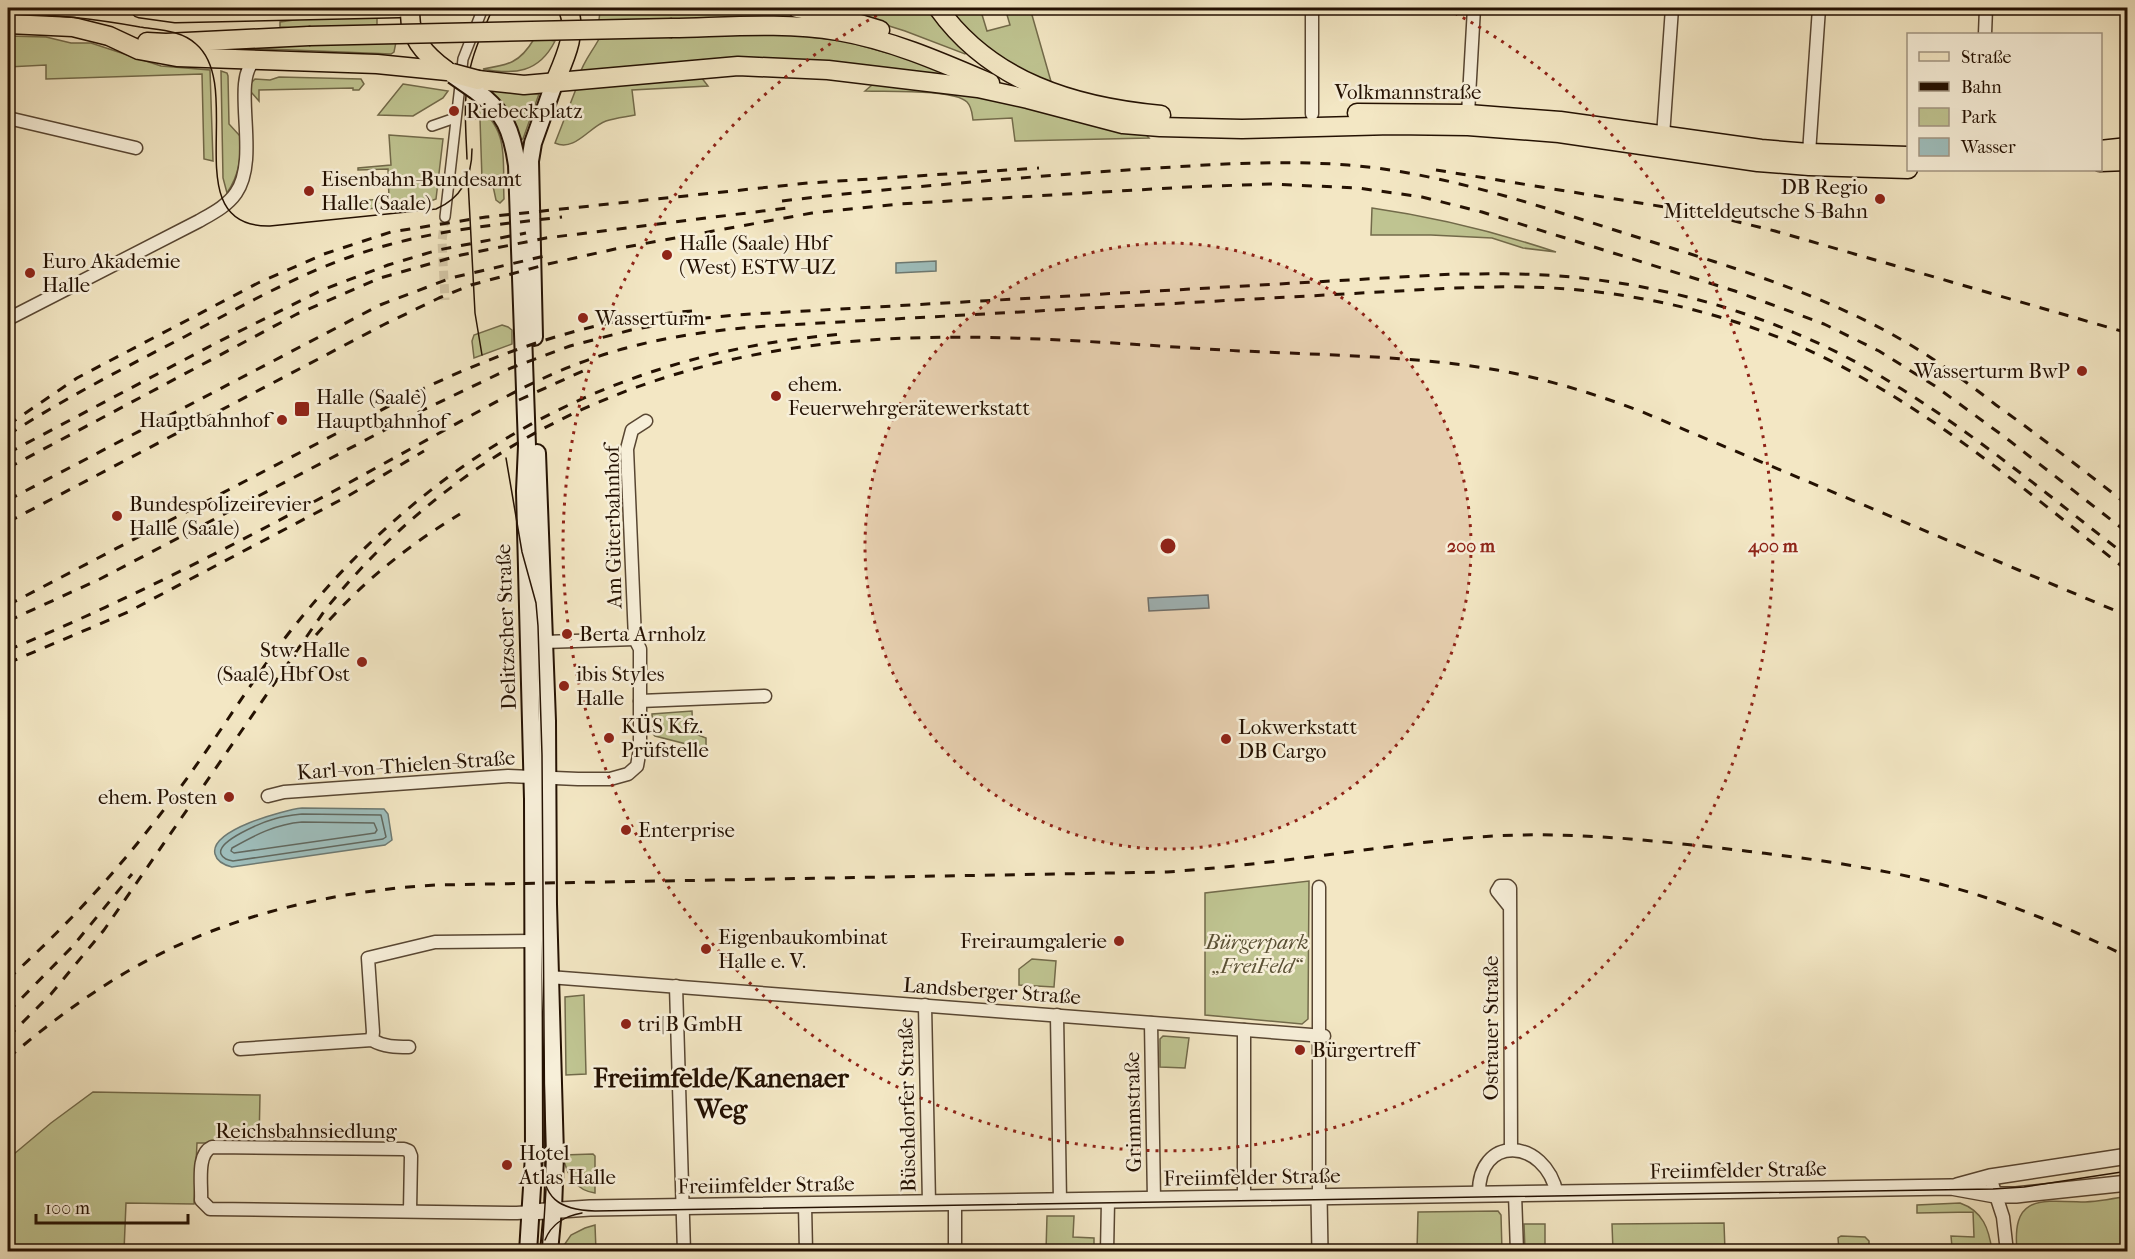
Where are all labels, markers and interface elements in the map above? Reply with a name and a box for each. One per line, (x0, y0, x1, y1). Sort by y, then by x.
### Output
legend (1907, 33, 2102, 171)
text: Straße (1961, 47, 2012, 68)
text: Bahn (1961, 77, 2002, 98)
street label: Volkmannstraße (1334, 80, 1481, 104)
place label: Riebeckplatz (466, 99, 583, 123)
marker: Riebeckplatz (447, 104, 461, 118)
text: Park (1961, 107, 1998, 128)
text: Wasser (1960, 137, 2016, 158)
place label: Eisenbahn-Bundesamt Halle (Saale) (321, 167, 523, 215)
place label: DB Regio Mitteldeutsche S-Bahn (1664, 175, 1868, 223)
marker: Eisenbahn-Bundesamt Halle (Saale) (302, 184, 316, 198)
marker: DB Regio Mitteldeutsche S-Bahn (1873, 192, 1887, 206)
place label: Halle (Saale) Hbf (West) ESTW-UZ (679, 231, 836, 279)
marker: Halle (Saale) Hbf (West) ESTW-UZ (660, 248, 674, 262)
place label: Euro Akademie Halle (42, 249, 180, 297)
marker: Euro Akademie Halle (23, 266, 37, 280)
place label: Wasserturm (594, 306, 705, 330)
marker: Wasserturm (576, 311, 590, 325)
place label: Wasserturm BwP (1913, 359, 2070, 383)
marker: Wasserturm BwP (2075, 364, 2089, 378)
place label: ehem. Feuerwehrgerätewerkstatt (788, 372, 1030, 420)
place label: Halle (Saale) Hauptbahnhof (316, 385, 451, 433)
marker: ehem. Feuerwehrgerätewerkstatt (769, 389, 783, 403)
marker: Halle (Saale) Hauptbahnhof (293, 400, 311, 418)
place label: Hauptbahnhof (139, 408, 274, 432)
marker: Hauptbahnhof (275, 413, 289, 427)
street label: Am Güterbahnhof (600, 441, 626, 610)
place label: Bundespolizeirevier Halle (Saale) (129, 492, 311, 540)
marker: Bundespolizeirevier Halle (Saale) (110, 509, 124, 523)
centre of rings (1158, 536, 1178, 556)
text: 200 m (1447, 536, 1496, 557)
text: 400 m (1747, 536, 1799, 557)
street label: Delitzscher Straße (491, 543, 521, 711)
place label: Berta Arnholz (579, 622, 706, 646)
marker: Berta Arnholz (560, 627, 574, 641)
place label: Stw. Halle (Saale) Hbf Ost (217, 638, 351, 686)
marker: Stw. Halle (Saale) Hbf Ost (355, 655, 369, 669)
place label: ibis Styles Halle (576, 662, 665, 710)
marker: ibis Styles Halle (557, 679, 571, 693)
place label: KÜS Kfz. Prüfstelle (621, 714, 709, 762)
place label: Lokwerkstatt DB Cargo (1238, 715, 1358, 763)
marker: KÜS Kfz. Prüfstelle (602, 731, 616, 745)
marker: Lokwerkstatt DB Cargo (1219, 732, 1233, 746)
street label: Karl-von-Thielen-Straße (296, 745, 516, 785)
place label: ehem. Posten (98, 785, 217, 809)
marker: ehem. Posten (222, 790, 236, 804)
place label: Enterprise (638, 818, 735, 842)
marker: Enterprise (619, 823, 633, 837)
place label: Eigenbaukombinat Halle e. V. (718, 925, 889, 973)
place label: Freiraumgalerie (960, 929, 1107, 953)
park label: Bürgerpark „FreiFeld“ (1204, 930, 1309, 978)
marker: Freiraumgalerie (1112, 934, 1126, 948)
marker: Eigenbaukombinat Halle e. V. (699, 942, 713, 956)
street label: Ostrauer Straße (1479, 956, 1503, 1100)
street label: Landsberger Straße (902, 973, 1082, 1009)
place label: tri|B GmbH (638, 1012, 743, 1036)
marker: tri|B GmbH (619, 1017, 633, 1031)
street label: Büschdorfer Straße (893, 1018, 921, 1192)
place label: Bürgertreff (1312, 1038, 1421, 1062)
marker: Bürgertreff (1293, 1043, 1307, 1057)
street label: Grimmstraße (1120, 1051, 1146, 1173)
district label: Freiimfelde/Kanenaer Weg (592, 1062, 849, 1125)
street label: Reichsbahnsiedlung (215, 1119, 397, 1143)
place label: Hotel Atlas Halle (518, 1141, 616, 1189)
street label: Freiimfelder Straße (1649, 1156, 1827, 1184)
marker: Hotel Atlas Halle (500, 1158, 514, 1172)
street label: Freiimfelder Straße (1163, 1163, 1341, 1191)
street label: Freiimfelder Straße (677, 1171, 855, 1199)
scale bar (36, 1187, 188, 1225)
text: 100 m (45, 1198, 90, 1219)

